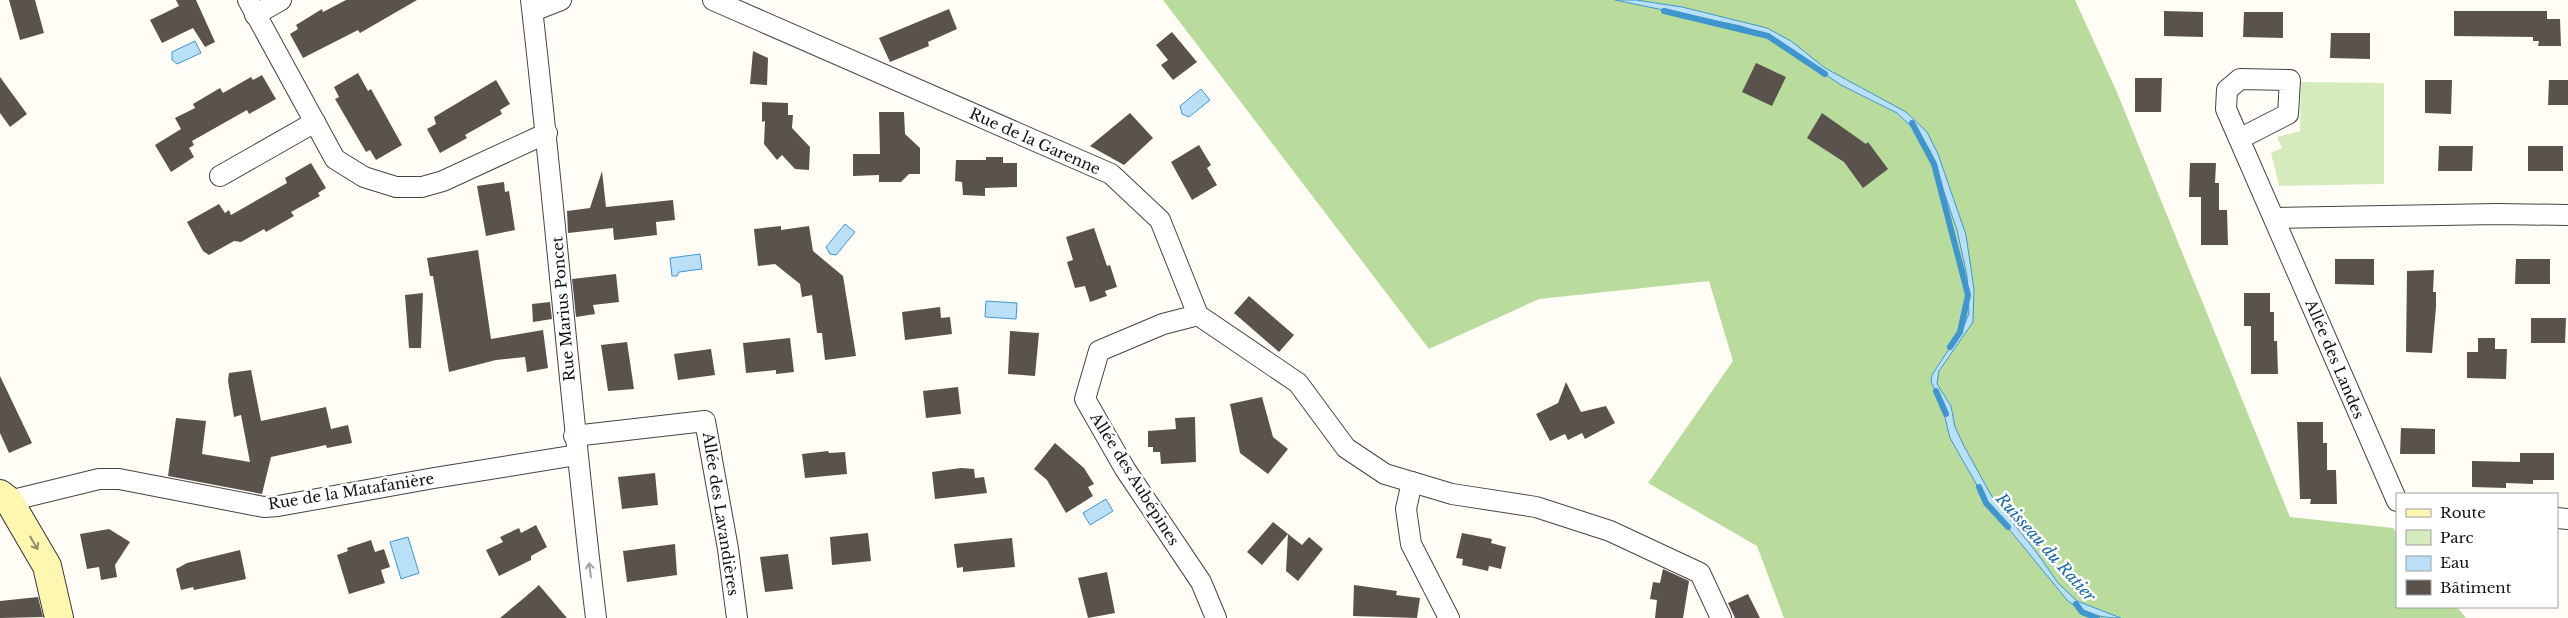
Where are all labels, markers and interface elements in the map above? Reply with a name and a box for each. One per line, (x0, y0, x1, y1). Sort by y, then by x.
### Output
street label: Rue de la Garenne (967, 104, 1103, 178)
street label: Rue Marius Poncet (547, 236, 579, 382)
street label: Allée des Landes (2301, 296, 2369, 422)
street label: Allée des Aubépines (1086, 408, 1184, 549)
street label: Allée des Lavandières (699, 430, 743, 597)
street label: Rue de la Matafanière (267, 468, 435, 514)
water label: Ruisseau du Ratier (1991, 488, 2100, 606)
legend (2396, 493, 2558, 608)
text: Route (2440, 503, 2486, 522)
text: Parc (2440, 528, 2473, 547)
one-way arrow (29, 536, 39, 550)
text: Eau (2440, 553, 2469, 572)
one-way arrow (585, 562, 595, 578)
text: Bâtiment (2440, 578, 2512, 597)

